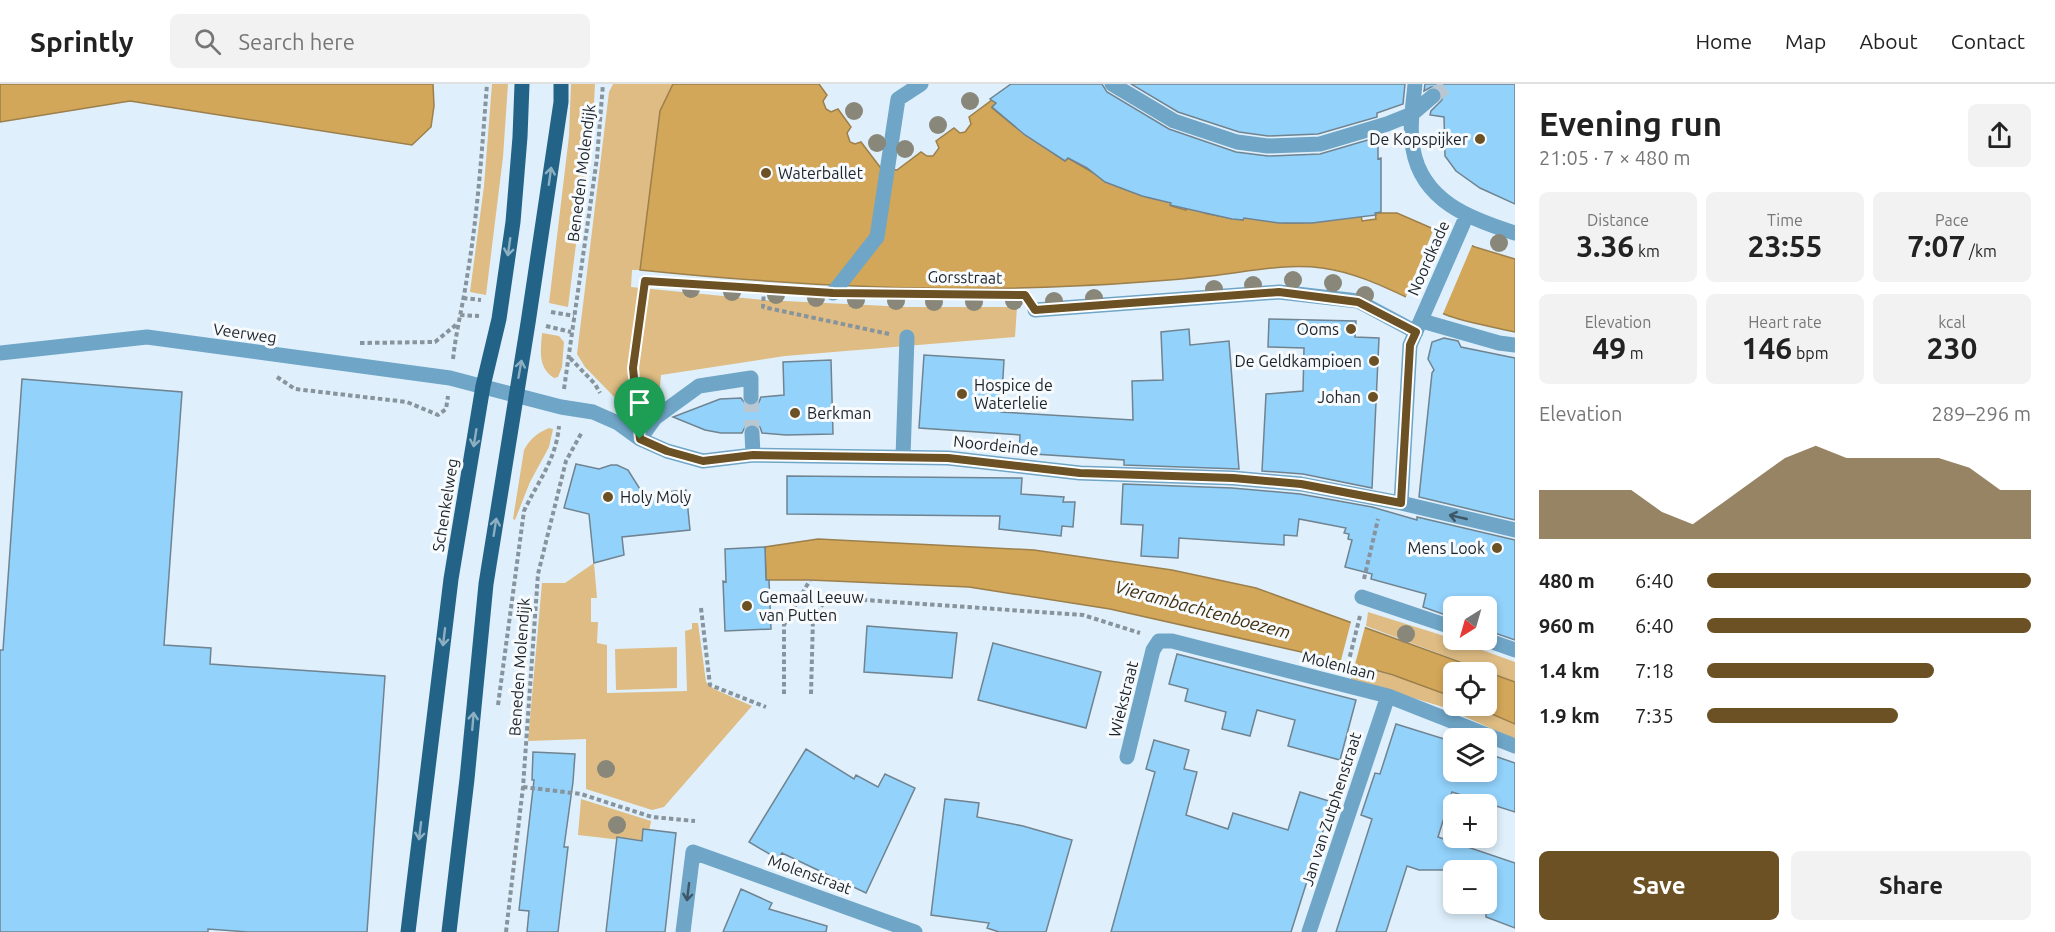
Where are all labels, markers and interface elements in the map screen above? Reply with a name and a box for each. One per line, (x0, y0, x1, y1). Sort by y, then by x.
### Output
search box (170, 14, 590, 68)
icon: search (191, 25, 224, 58)
text: Sprintly (30, 26, 134, 57)
text: Search here (239, 29, 355, 54)
text: Home (1695, 29, 1752, 53)
text: Map (1785, 29, 1826, 53)
text: About (1859, 29, 1918, 53)
text: Contact (1951, 29, 2025, 53)
street label: Beneden Molendijk (564, 103, 598, 243)
button: share (1968, 104, 2031, 167)
text: Evening run (1539, 105, 1722, 142)
place label: De Kopspijker (1369, 130, 1468, 148)
marker: De Kopspijker (1473, 132, 1487, 146)
text: 21:05 · 7 × 480 m (1539, 146, 1691, 169)
place label: Waterballet (778, 164, 864, 182)
marker: Waterballet (759, 166, 773, 180)
one-way arrow (544, 167, 555, 187)
text: Distance (1587, 211, 1649, 229)
text: Time (1767, 211, 1803, 229)
text: Pace (1935, 211, 1969, 229)
street label: Noordkade (1403, 218, 1453, 298)
text: 3.36 (1576, 229, 1634, 263)
text: 23:55 (1747, 229, 1823, 263)
text: 7:07 (1907, 229, 1965, 263)
one-way arrow (503, 237, 514, 256)
text: km (1634, 242, 1660, 260)
text: /km (1965, 242, 1997, 260)
street label: Gorsstraat (927, 267, 1003, 287)
text: Elevation (1585, 313, 1651, 331)
text: Heart rate (1748, 313, 1822, 331)
text: kcal (1938, 313, 1966, 331)
street label: Veerweg (212, 320, 278, 346)
place label: Ooms (1296, 320, 1339, 338)
marker: Ooms (1344, 322, 1358, 336)
text: 49 (1592, 331, 1626, 365)
text: 146 (1742, 331, 1792, 365)
text: 230 (1927, 331, 1977, 365)
text: m (1626, 344, 1644, 362)
text: bpm (1792, 344, 1828, 362)
place label: De Geldkampioen (1235, 352, 1362, 370)
marker: De Geldkampioen (1367, 354, 1381, 368)
one-way arrow (515, 360, 526, 379)
place label: Hospice de Waterlelie (974, 376, 1053, 412)
pin (614, 377, 665, 439)
icon: arrive (623, 386, 656, 419)
marker: Hospice de Waterlelie (955, 387, 969, 401)
place label: Johan (1317, 388, 1361, 406)
marker: Johan (1366, 390, 1380, 404)
text: Elevation (1539, 402, 1622, 425)
text: 289–296 m (1932, 402, 2031, 425)
place label: Berkman (807, 404, 871, 422)
marker: Berkman (788, 406, 802, 420)
one-way arrow (469, 428, 480, 448)
street label: Noordeinde (952, 432, 1040, 458)
street label: Schenkelweg (429, 457, 461, 553)
place label: Holy Moly (620, 488, 692, 506)
marker: Holy Moly (601, 490, 615, 504)
one-way arrow (1449, 510, 1468, 522)
one-way arrow (489, 518, 500, 538)
place label: Mens Look (1408, 539, 1485, 557)
marker: Mens Look (1490, 541, 1504, 555)
text: 480 m (1539, 569, 1595, 592)
text: 6:40 (1635, 569, 1674, 592)
water label: Vierambachtenboezem (1113, 576, 1293, 642)
place label: Gemaal Leeuw van Putten (759, 588, 864, 624)
north arrow (1443, 596, 1497, 650)
map controls (1443, 596, 1497, 914)
street label: Beneden Molendijk (505, 597, 533, 737)
marker: Gemaal Leeuw van Putten (740, 599, 754, 613)
text: 960 m (1539, 614, 1595, 637)
text: 6:40 (1635, 614, 1674, 637)
one-way arrow (438, 627, 449, 647)
street label: Molenlaan (1300, 647, 1378, 683)
street label: Wiekstraat (1105, 658, 1141, 739)
text: 1.4 km (1539, 659, 1600, 682)
text: 7:18 (1635, 659, 1674, 682)
button: locate (1443, 662, 1497, 716)
text: 1.9 km (1539, 704, 1600, 727)
text: 7:35 (1635, 704, 1674, 727)
one-way arrow (468, 711, 479, 731)
button: layers (1443, 728, 1497, 782)
street label: Jan van Zutphenstraat (1298, 729, 1365, 888)
button: + (1443, 794, 1497, 848)
one-way arrow (415, 820, 426, 840)
street label: Molenstraat (766, 851, 855, 898)
button: Save (1539, 851, 1779, 920)
button: Share (1791, 851, 2031, 920)
button: − (1443, 860, 1497, 914)
one-way arrow (682, 881, 693, 901)

